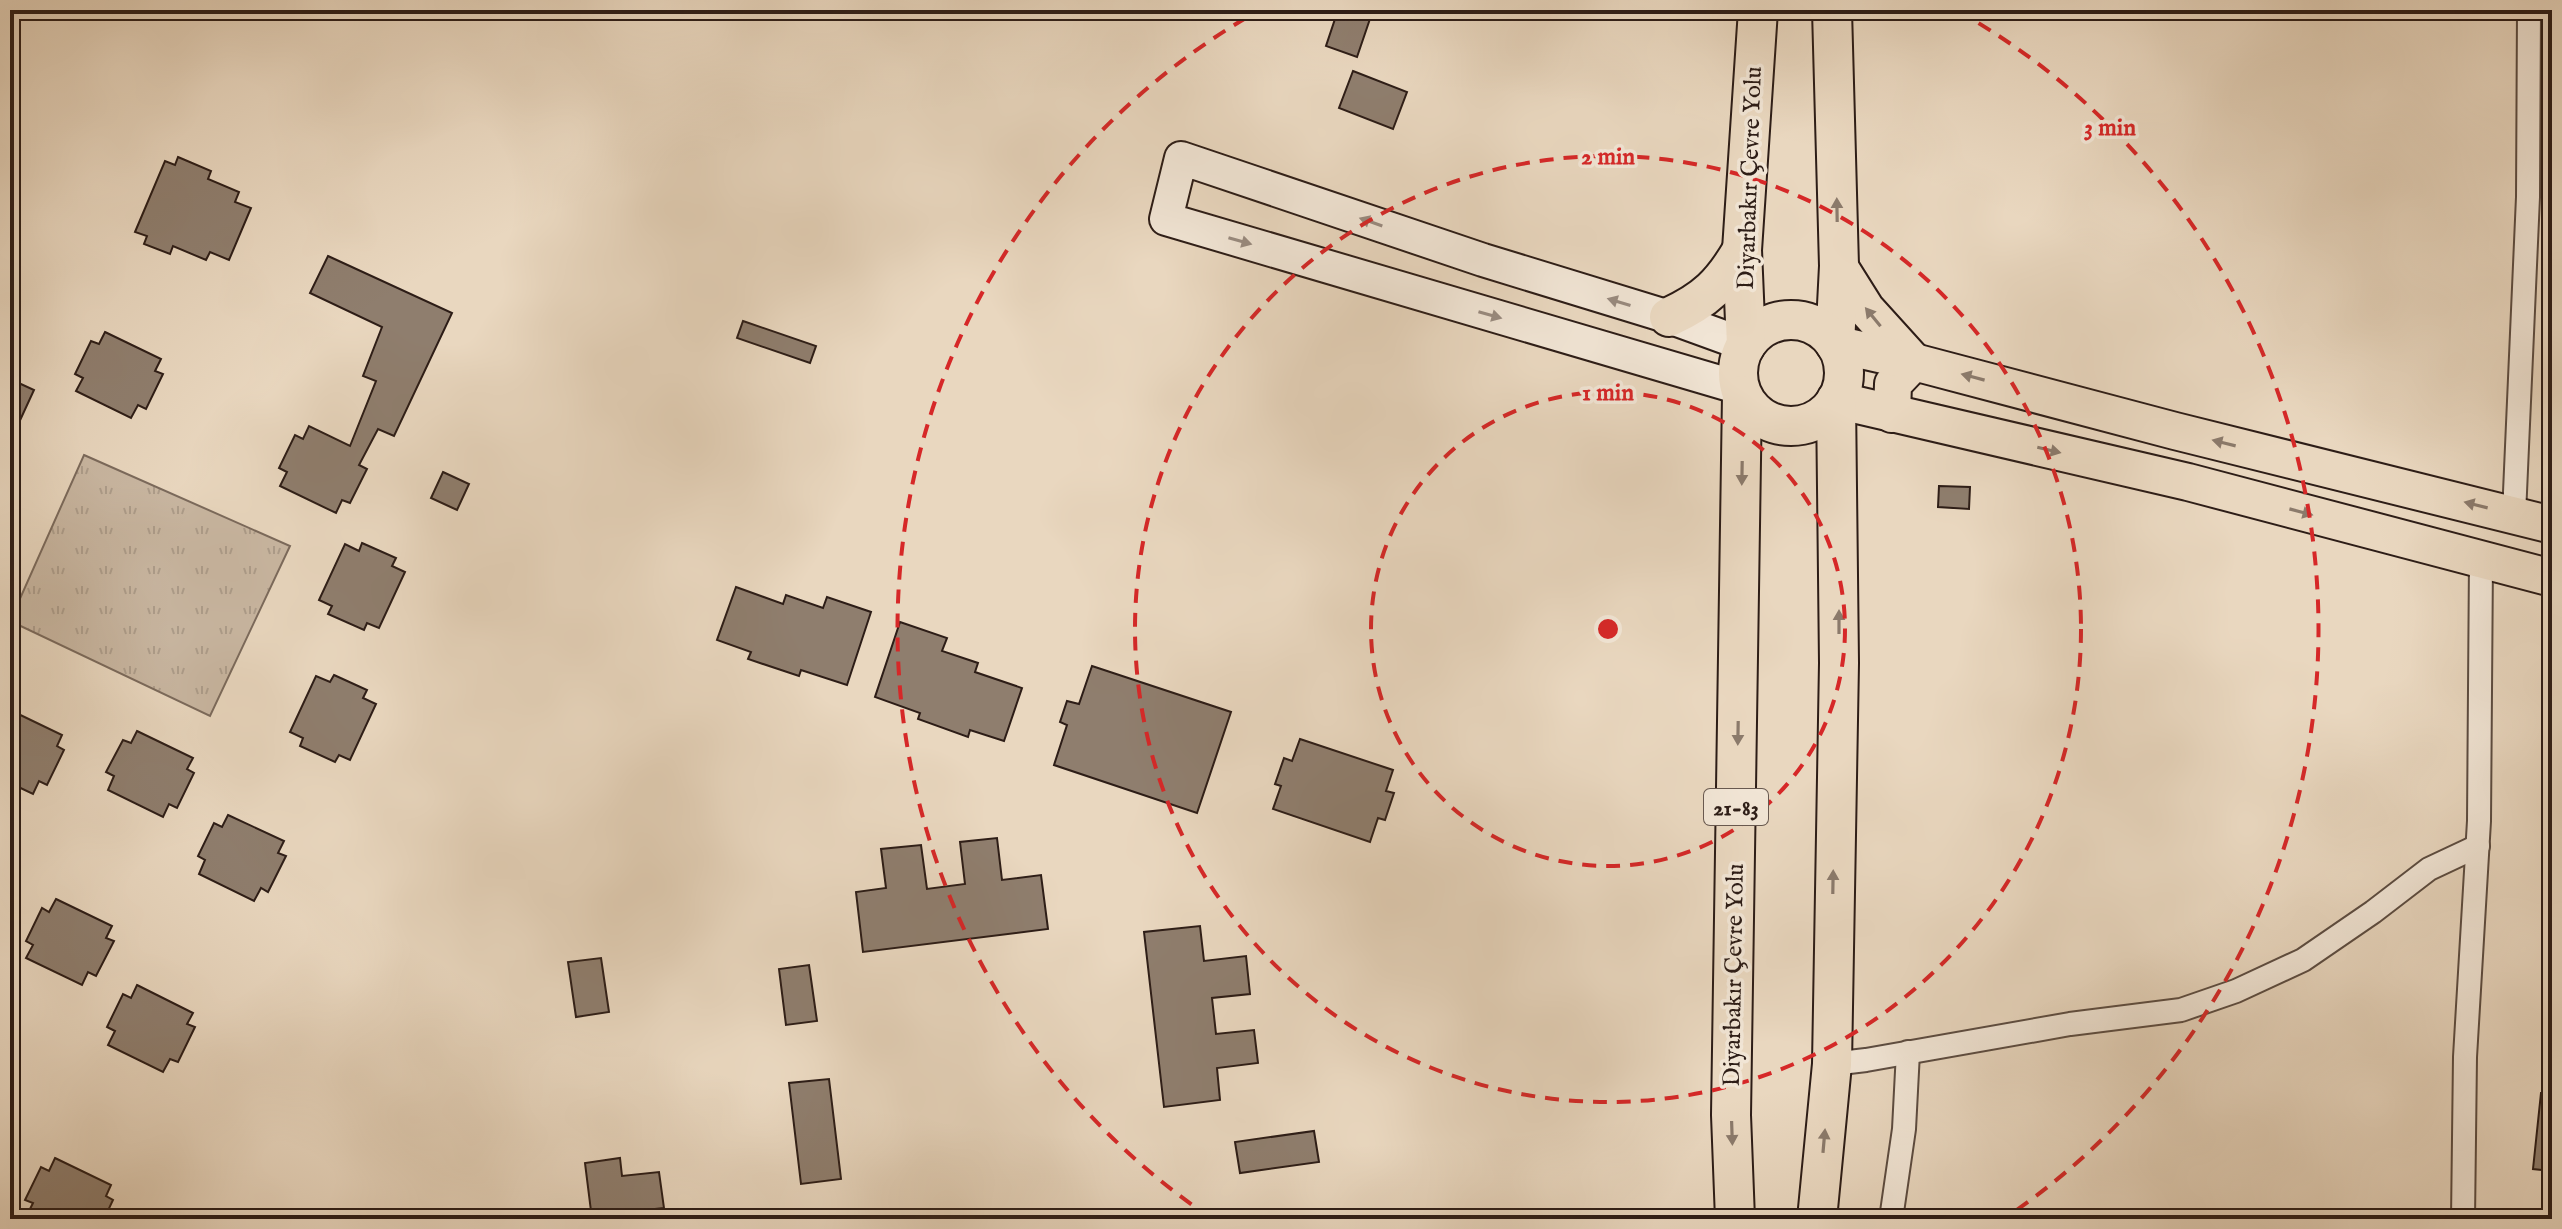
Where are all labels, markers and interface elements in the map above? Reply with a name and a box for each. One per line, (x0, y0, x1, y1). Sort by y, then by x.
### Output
street label: Diyarbakır Çevre Yolu (1731, 66, 1770, 290)
text: 3 min (2084, 113, 2136, 144)
text: 2 min (1581, 142, 1635, 173)
one-way arrow (1831, 197, 1844, 222)
one-way arrow (1359, 216, 1383, 228)
one-way arrow (1229, 235, 1253, 248)
one-way arrow (1607, 295, 1631, 308)
one-way arrow (1865, 307, 1882, 327)
one-way arrow (1478, 309, 1502, 322)
one-way arrow (1960, 371, 1985, 383)
text: 1 min (1582, 378, 1634, 409)
one-way arrow (2211, 436, 2236, 449)
one-way arrow (2036, 444, 2061, 457)
one-way arrow (1736, 461, 1748, 486)
one-way arrow (2464, 499, 2489, 511)
one-way arrow (2289, 506, 2314, 518)
one-way arrow (1833, 609, 1845, 634)
centre of rings (1594, 615, 1622, 643)
one-way arrow (1731, 721, 1744, 746)
road number: 21-83 (1704, 789, 1768, 825)
street label: Diyarbakır Çevre Yolu (1717, 863, 1752, 1087)
one-way arrow (1827, 869, 1839, 894)
one-way arrow (1725, 1121, 1738, 1146)
one-way arrow (1818, 1128, 1831, 1153)

